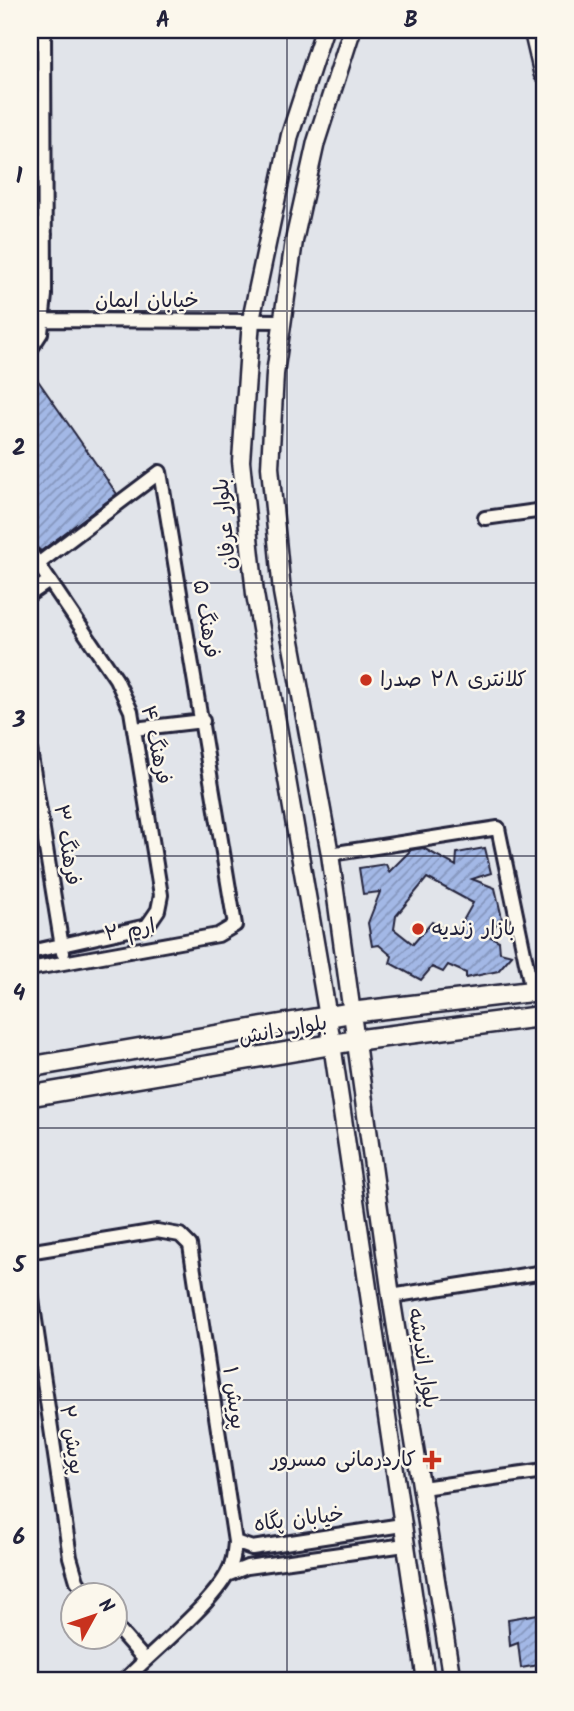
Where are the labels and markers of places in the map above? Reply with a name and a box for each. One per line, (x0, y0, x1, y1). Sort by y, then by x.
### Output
place label: کلانتری ۲۸ صدرا (380, 664, 527, 697)
marker: کلانتری ۲۸ صدرا (358, 672, 374, 688)
place label: بازار زندیه (432, 913, 515, 946)
marker: بازار زندیه (410, 921, 426, 937)
place label: کاردرمانی مسرور (269, 1444, 416, 1477)
marker: کاردرمانی مسرور (422, 1450, 442, 1470)

